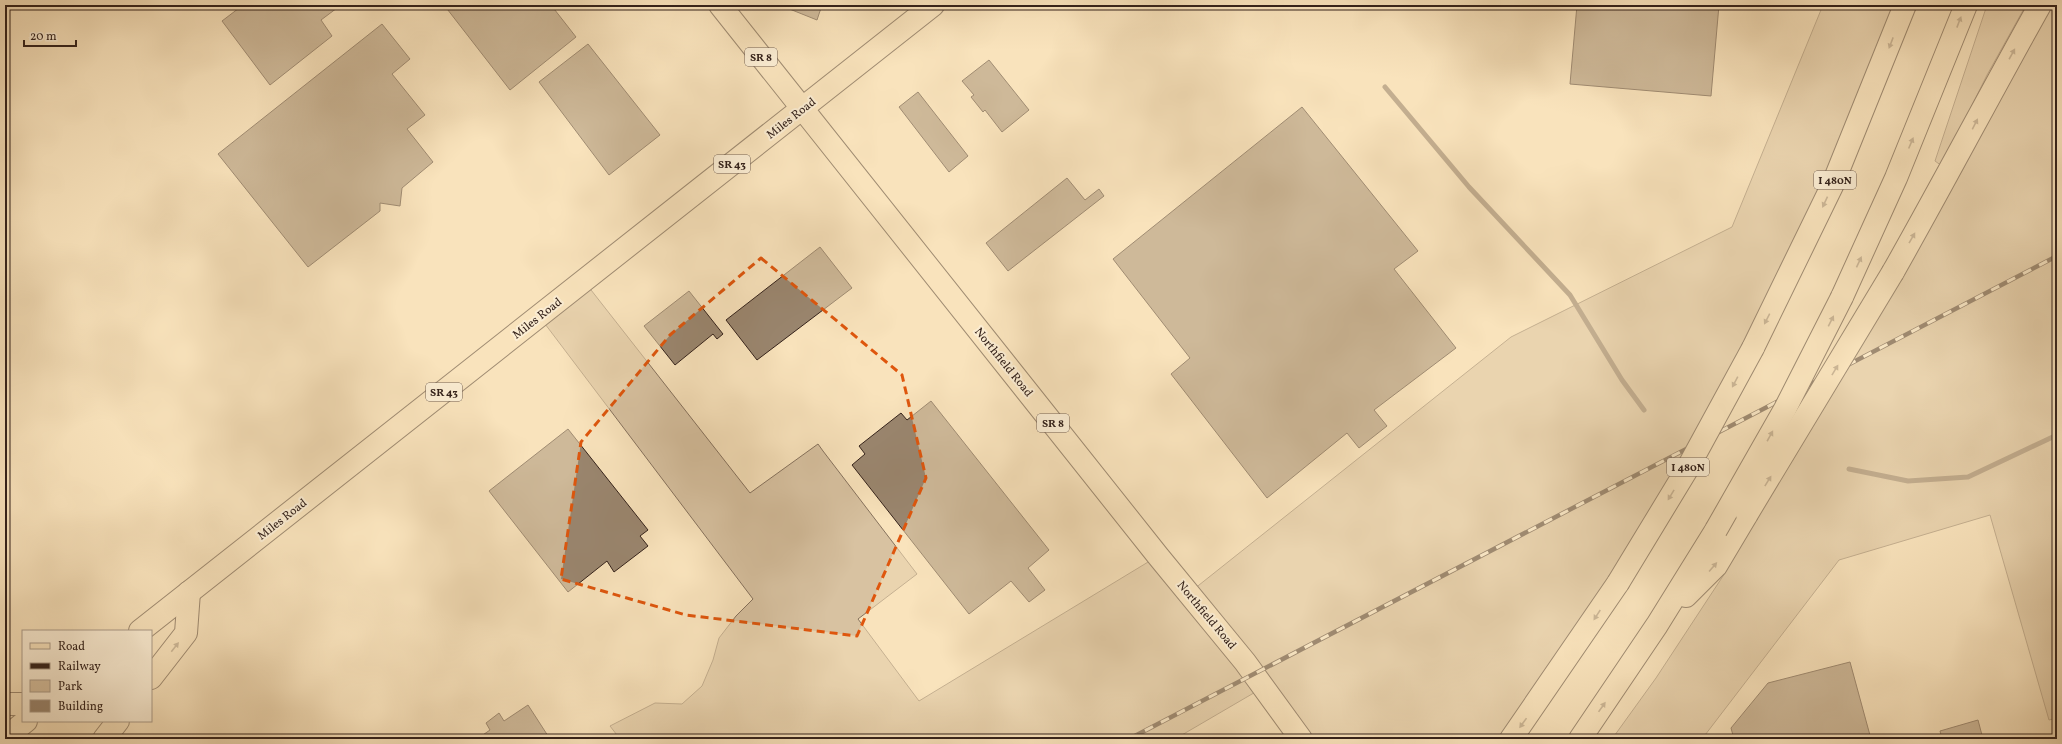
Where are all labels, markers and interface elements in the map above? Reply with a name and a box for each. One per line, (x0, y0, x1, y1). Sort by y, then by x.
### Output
one-way arrow (1957, 16, 1963, 28)
scale bar (24, 22, 76, 48)
text: 20 m (30, 29, 57, 45)
one-way arrow (1887, 38, 1893, 50)
road number: SR 8 (745, 48, 777, 66)
one-way arrow (2009, 48, 2016, 60)
street label: Miles Road (764, 94, 820, 143)
one-way arrow (1972, 119, 1978, 130)
one-way arrow (1908, 138, 1914, 149)
road number: SR 43 (714, 155, 750, 173)
road number: I 480N (1814, 171, 1856, 189)
one-way arrow (1822, 196, 1828, 208)
one-way arrow (1909, 232, 1916, 244)
one-way arrow (1856, 256, 1862, 268)
street label: Miles Road (510, 294, 566, 343)
one-way arrow (1764, 313, 1771, 324)
one-way arrow (1828, 315, 1834, 327)
street label: Northfield Road (970, 325, 1036, 401)
one-way arrow (1832, 364, 1839, 376)
one-way arrow (1731, 376, 1738, 388)
road number: SR 43 (426, 383, 462, 401)
road number: SR 8 (1037, 414, 1069, 432)
one-way arrow (1767, 430, 1773, 442)
road number: I 480N (1667, 458, 1709, 476)
one-way arrow (1764, 475, 1771, 487)
one-way arrow (1668, 489, 1675, 501)
street label: Miles Road (255, 495, 311, 544)
one-way arrow (1709, 562, 1718, 572)
street label: Northfield Road (1173, 578, 1240, 653)
one-way arrow (1593, 609, 1600, 621)
legend (22, 630, 152, 722)
text: Road (58, 639, 85, 655)
one-way arrow (171, 642, 179, 653)
text: Railway (58, 659, 101, 675)
text: Park (58, 679, 83, 695)
text: Building (58, 699, 103, 715)
one-way arrow (1598, 702, 1606, 712)
one-way arrow (1519, 717, 1527, 728)

